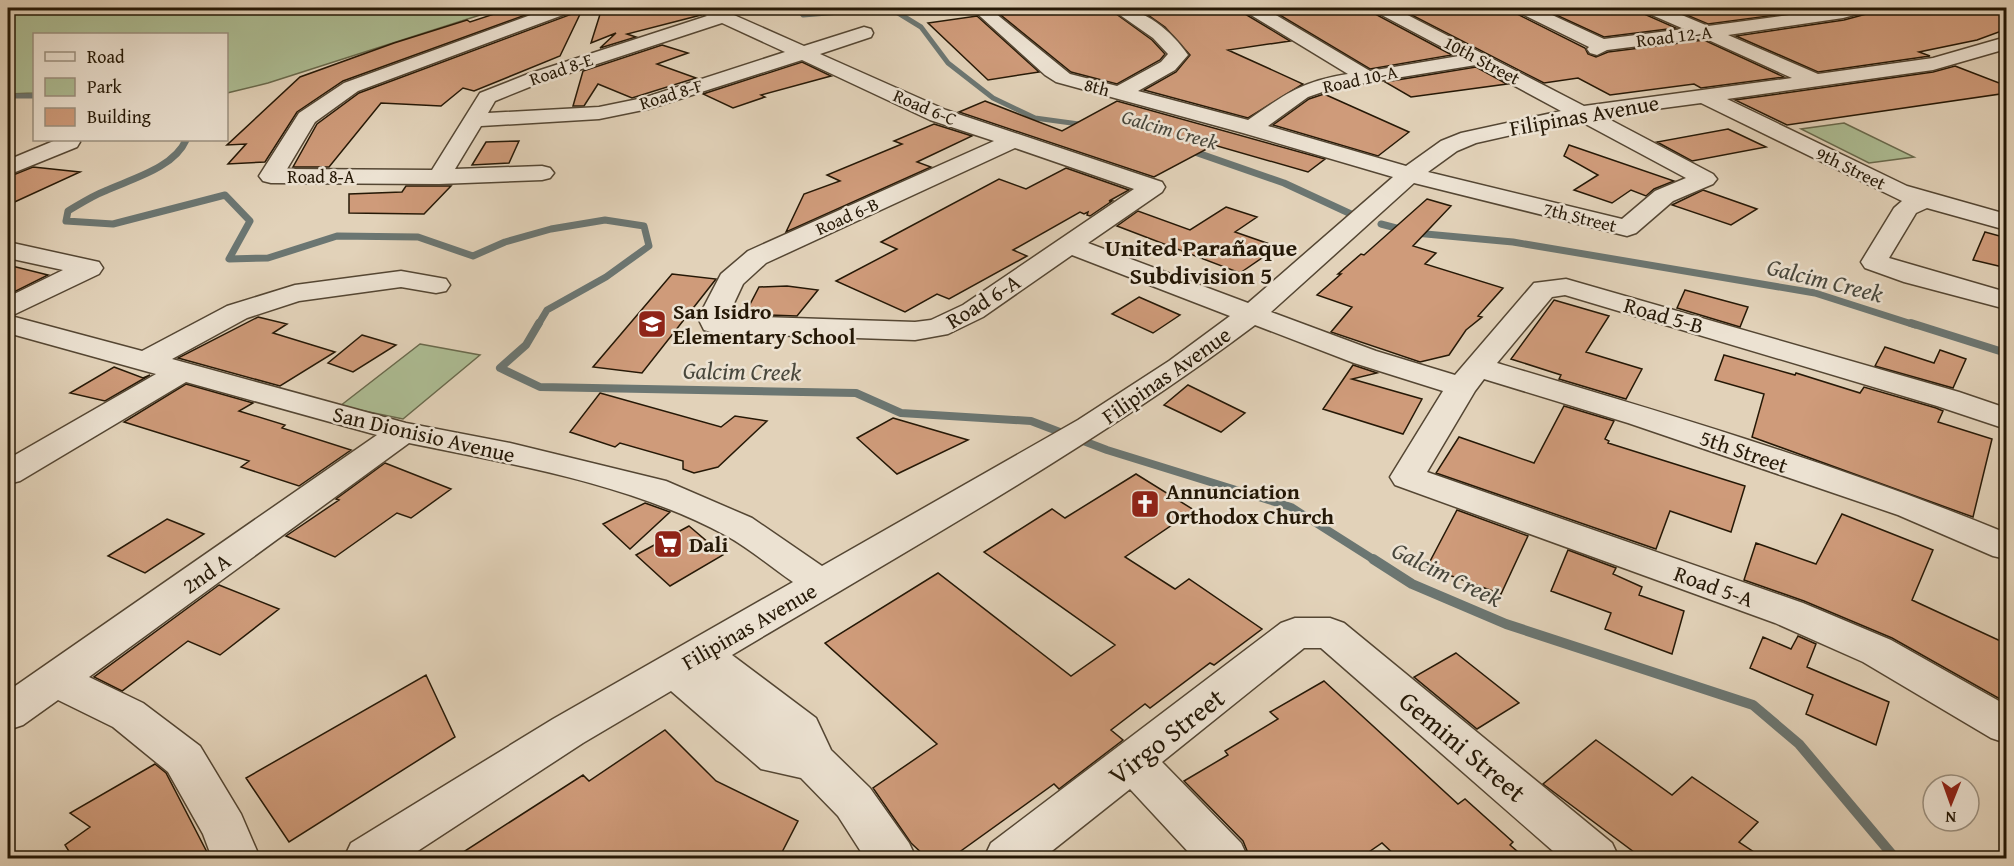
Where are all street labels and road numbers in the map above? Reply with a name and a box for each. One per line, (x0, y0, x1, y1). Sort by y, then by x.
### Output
street label: Road 12-A (1635, 18, 1713, 54)
street label: 10th Street (1439, 29, 1526, 92)
street label: Road 8-E (526, 46, 596, 92)
street label: Road 10-A (1320, 58, 1400, 100)
street label: Road 8-F (636, 71, 706, 116)
street label: 8th (1081, 71, 1113, 103)
street label: Road 6-C (889, 82, 961, 132)
street label: Filipinas Avenue (1507, 86, 1661, 144)
street label: 9th Street (1812, 140, 1891, 197)
street label: Road 8-A (287, 163, 355, 190)
street label: Road 6-B (811, 190, 883, 242)
street label: 7th Street (1541, 195, 1620, 239)
street label: Road 6-A (940, 265, 1027, 336)
street label: Road 5-B (1620, 288, 1708, 342)
street label: Filipinas Avenue (1095, 319, 1237, 431)
street label: San Dionisio Avenue (330, 397, 518, 471)
street label: 5th Street (1696, 421, 1793, 481)
street label: 2nd A (175, 544, 237, 601)
street label: Road 5-A (1670, 557, 1759, 615)
street label: Filipinas Avenue (676, 574, 822, 678)
street label: Virgo Street (1099, 678, 1233, 794)
street label: Gemini Street (1391, 681, 1536, 812)

